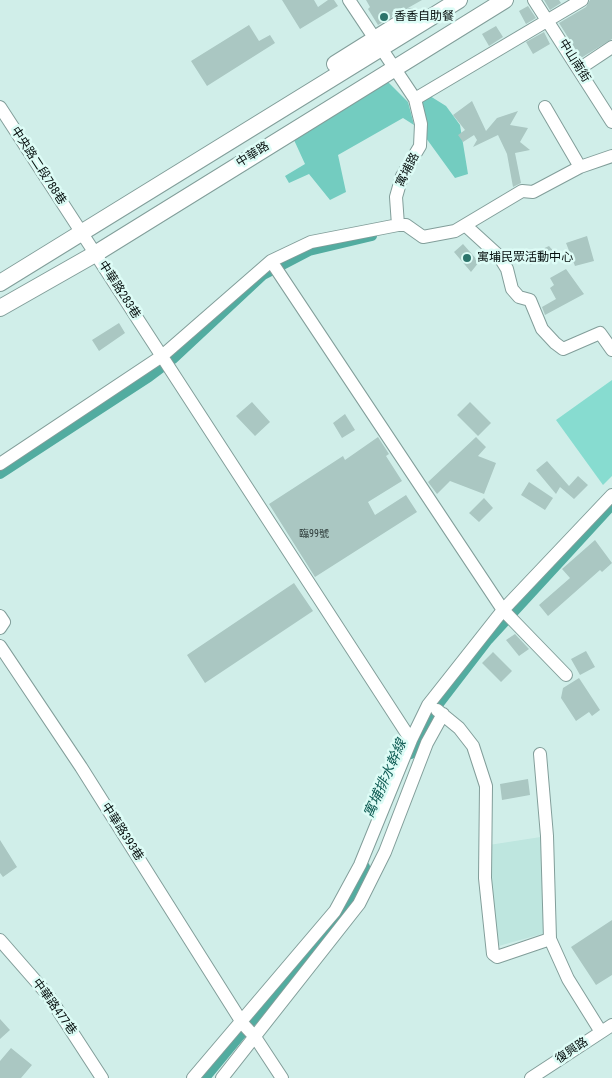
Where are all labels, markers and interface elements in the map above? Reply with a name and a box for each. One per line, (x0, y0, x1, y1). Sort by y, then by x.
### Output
place label: 香香自助餐 (394, 10, 454, 24)
marker: 香香自助餐 (378, 11, 390, 23)
street label: 中山南街 (555, 37, 593, 85)
street label: 中央路二段788巷 (8, 124, 68, 208)
street label: 中華路 (234, 139, 272, 171)
street label: 寓埔路 (393, 151, 423, 189)
place label: 寓埔民眾活動中心 (477, 251, 573, 265)
marker: 寓埔民眾活動中心 (461, 252, 473, 264)
street label: 中華路283巷 (95, 258, 143, 322)
house number: 臨99號 (299, 528, 329, 540)
water label: 寓埔排水幹線 (361, 737, 411, 821)
street label: 中華路393巷 (98, 800, 146, 864)
street label: 中華路477巷 (29, 976, 79, 1038)
street label: 復興路 (553, 1035, 591, 1067)

